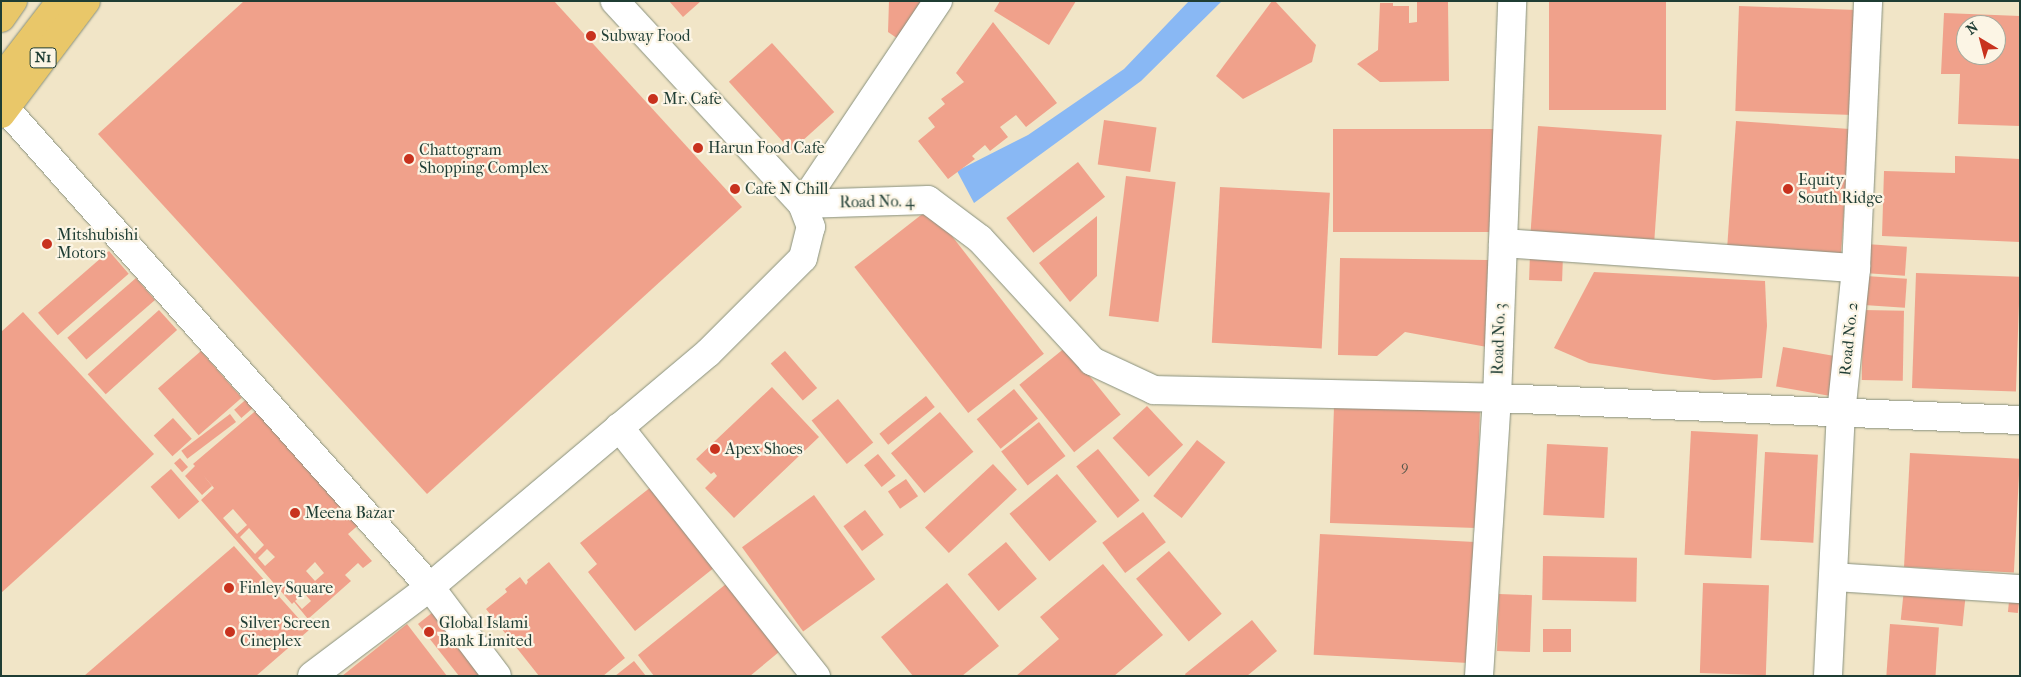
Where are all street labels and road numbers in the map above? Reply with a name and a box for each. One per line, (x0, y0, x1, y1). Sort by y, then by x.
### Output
road number: N1 (29, 46, 57, 70)
street label: Road No. 4 (839, 192, 915, 212)
street label: Road No. 2 (1836, 301, 1862, 377)
street label: Road No. 3 (1488, 303, 1510, 375)

